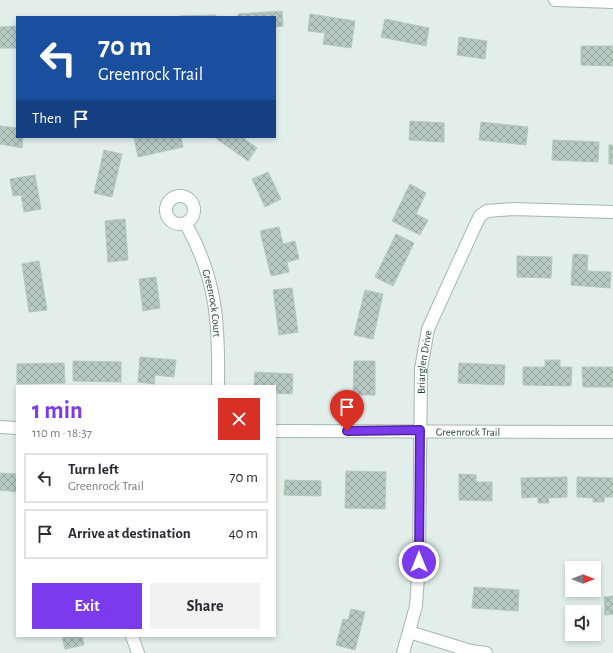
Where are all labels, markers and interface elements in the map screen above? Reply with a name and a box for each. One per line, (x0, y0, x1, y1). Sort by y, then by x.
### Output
icon: left (32, 32, 84, 84)
text: 70 m (98, 33, 152, 61)
text: Greenrock Trail (98, 66, 203, 84)
icon: arrive (70, 108, 92, 130)
text: Then (32, 111, 62, 126)
street label: Greenrock Court (200, 268, 223, 338)
street label: Briarglen Drive (416, 330, 434, 394)
pin (330, 390, 364, 431)
icon: arrive (336, 396, 358, 418)
button: close (218, 398, 260, 440)
text: 1 min (32, 399, 83, 423)
street label: Greenrock Trail (436, 426, 500, 438)
text: 110 m · 18:37 (32, 427, 92, 440)
text: Turn left (68, 462, 119, 477)
icon: left (34, 467, 56, 489)
text: 70 m (229, 470, 258, 485)
text: Greenrock Trail (68, 480, 144, 493)
icon: arrive (34, 523, 56, 545)
text: Arrive at destination (68, 526, 191, 541)
text: 40 m (228, 526, 258, 541)
position arrow (398, 541, 440, 583)
north arrow (565, 561, 601, 597)
map controls (565, 561, 601, 641)
button: Exit (32, 583, 142, 629)
button: Share (150, 583, 260, 629)
button: sound (565, 605, 601, 641)

